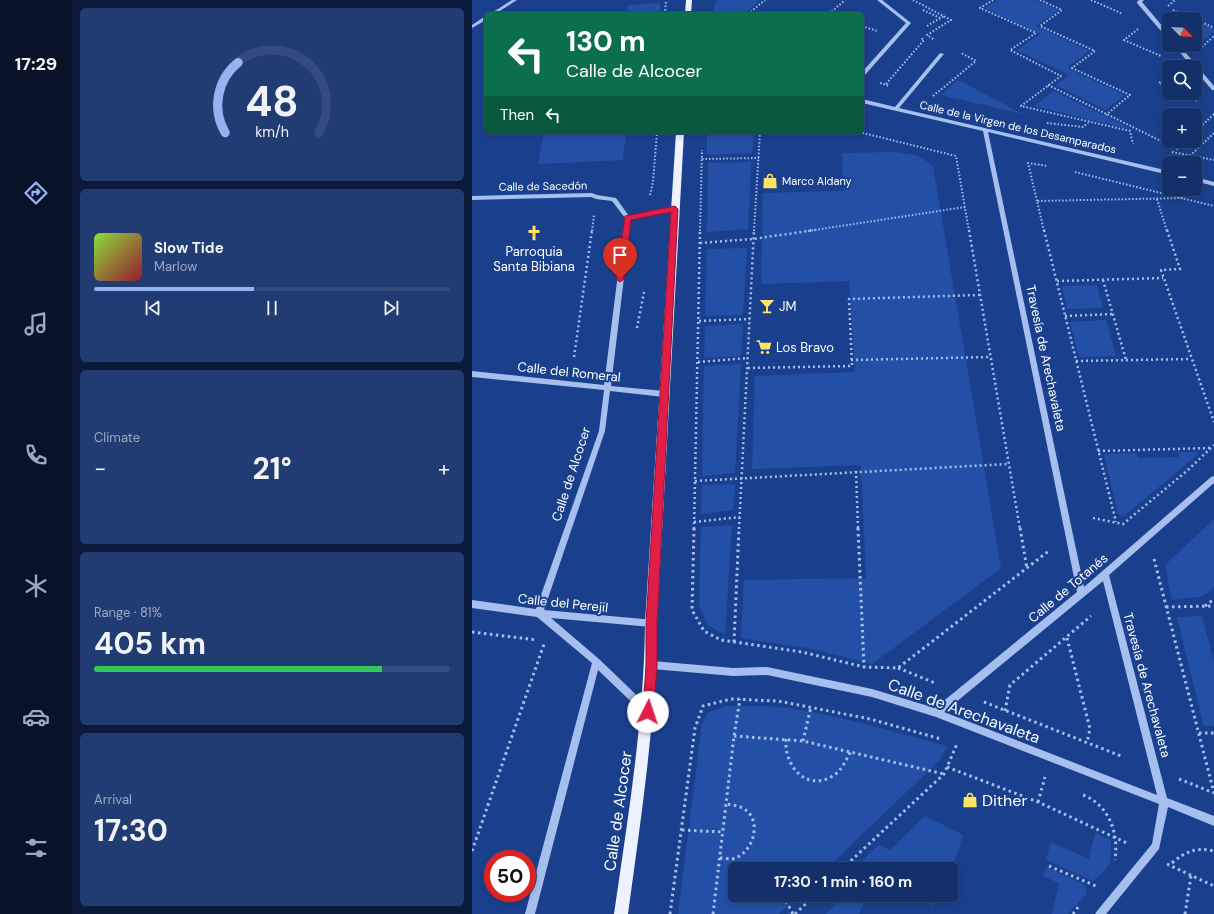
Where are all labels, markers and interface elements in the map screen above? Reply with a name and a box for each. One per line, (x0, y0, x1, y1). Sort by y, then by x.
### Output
north arrow (1162, 12, 1202, 52)
map controls (1162, 12, 1202, 196)
text: 130 m (566, 23, 646, 60)
icon: left (500, 28, 552, 80)
text: 17:29 (15, 52, 57, 76)
text: Calle de Alcocer (566, 59, 702, 83)
button: search (1162, 60, 1202, 100)
text: 48 (245, 74, 299, 128)
street label: Calle de la Virgen de los Desamparados (918, 98, 1118, 156)
icon: left (542, 104, 564, 126)
text: Then (500, 105, 534, 125)
button: + (1162, 108, 1202, 148)
text: km/h (255, 122, 289, 140)
button: − (1162, 156, 1202, 196)
shop icon: Marco Aldany (761, 172, 779, 190)
place label: Marco Aldany (782, 174, 852, 188)
street label: Calle de Sacedón (499, 178, 587, 194)
icon: directions (22, 179, 50, 207)
church icon: Parroquia Santa Bibiana (525, 224, 543, 242)
text: Slow Tide (154, 238, 224, 258)
pin (603, 238, 637, 279)
place label: Parroquia Santa Bibiana (493, 243, 575, 275)
icon: arrive (609, 244, 631, 266)
text: Marlow (154, 258, 197, 275)
street label: Travesía de Arechavaleta (1022, 283, 1070, 433)
icon: previous (142, 297, 164, 319)
icon: pause (261, 297, 283, 319)
icon: next (380, 297, 402, 319)
bar icon: JM (758, 297, 776, 315)
place label: JM (779, 298, 796, 315)
icon: music (22, 310, 50, 338)
supermarket icon: Los Bravo (755, 338, 773, 356)
place label: Los Bravo (776, 339, 834, 356)
street label: Calle del Romeral (517, 358, 621, 386)
street label: Calle de Alcocer (548, 424, 594, 523)
text: Climate (94, 429, 140, 446)
icon: phone (22, 441, 50, 469)
text: 21° (252, 449, 292, 488)
text: − (94, 454, 106, 483)
text: + (438, 454, 450, 483)
street label: Calle de Totanés (1025, 550, 1111, 626)
icon: climate (22, 572, 50, 600)
street label: Calle del Perejil (517, 590, 609, 616)
text: Range · 81% (94, 604, 162, 621)
street label: Travesía de Arechavaleta (1119, 611, 1175, 759)
text: 405 km (94, 624, 206, 663)
street label: Calle de Arechavaleta (885, 674, 1043, 748)
position arrow (627, 691, 669, 733)
icon: car (22, 703, 50, 731)
street label: Calle de Alcocer (599, 750, 637, 872)
place label: Dither (982, 790, 1027, 811)
text: Arrival (94, 791, 132, 808)
shop icon: Dither (961, 791, 979, 809)
text: 17:30 (94, 811, 168, 850)
icon: filters (22, 834, 50, 862)
speed limit sign: 50 (484, 850, 536, 902)
text: 17:30 · 1 min · 160 m (774, 872, 912, 892)

